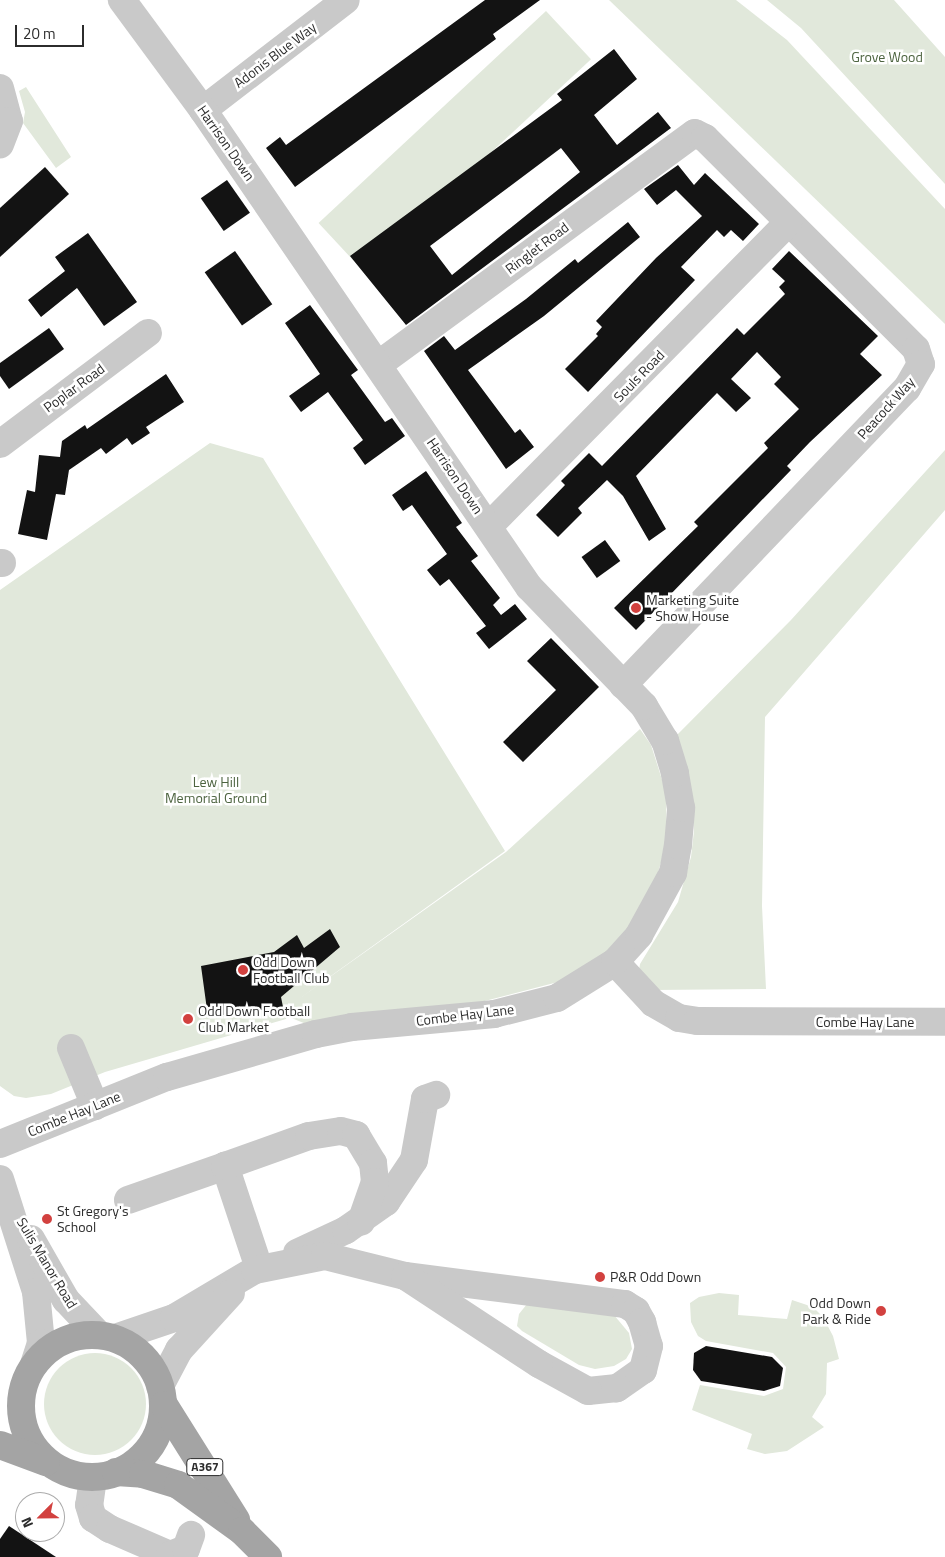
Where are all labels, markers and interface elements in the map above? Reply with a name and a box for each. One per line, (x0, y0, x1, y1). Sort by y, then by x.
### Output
scale bar (18, 15, 86, 47)
street label: Adonis Blue Way (231, 19, 319, 91)
text: 20 m (23, 22, 56, 45)
park label: Grove Wood (851, 49, 923, 65)
street label: Harrison Down (194, 102, 258, 184)
street label: Ringlet Road (502, 219, 572, 277)
street label: Souls Road (610, 347, 668, 405)
street label: Poplar Road (40, 360, 108, 416)
street label: Peacock Way (854, 374, 918, 442)
street label: Harrison Down (423, 435, 487, 517)
place label: Marketing Suite - Show House (646, 592, 739, 624)
marker: Marketing Suite - Show House (630, 602, 642, 614)
park label: Lew Hill Memorial Ground (165, 774, 267, 806)
place label: Odd Down Football Club (253, 954, 329, 986)
marker: Odd Down Football Club (237, 964, 249, 976)
street label: Combe Hay Lane (415, 1001, 515, 1029)
place label: Odd Down Football Club Market (198, 1003, 310, 1036)
marker: Odd Down Football Club Market (182, 1013, 194, 1025)
street label: Combe Hay Lane (816, 1014, 914, 1030)
street label: Combe Hay Lane (25, 1088, 123, 1140)
place label: St Gregory's School (57, 1203, 128, 1236)
marker: St Gregory's School (41, 1213, 53, 1225)
street label: Sulis Manor Road (13, 1215, 81, 1311)
place label: P&R Odd Down (610, 1269, 701, 1285)
marker: P&R Odd Down (594, 1271, 606, 1283)
place label: Odd Down Park & Ride (802, 1295, 871, 1328)
marker: Odd Down Park & Ride (875, 1305, 887, 1317)
road number: A367 (186, 1458, 224, 1476)
north arrow (15, 1492, 65, 1542)
text: N (15, 1514, 38, 1531)

